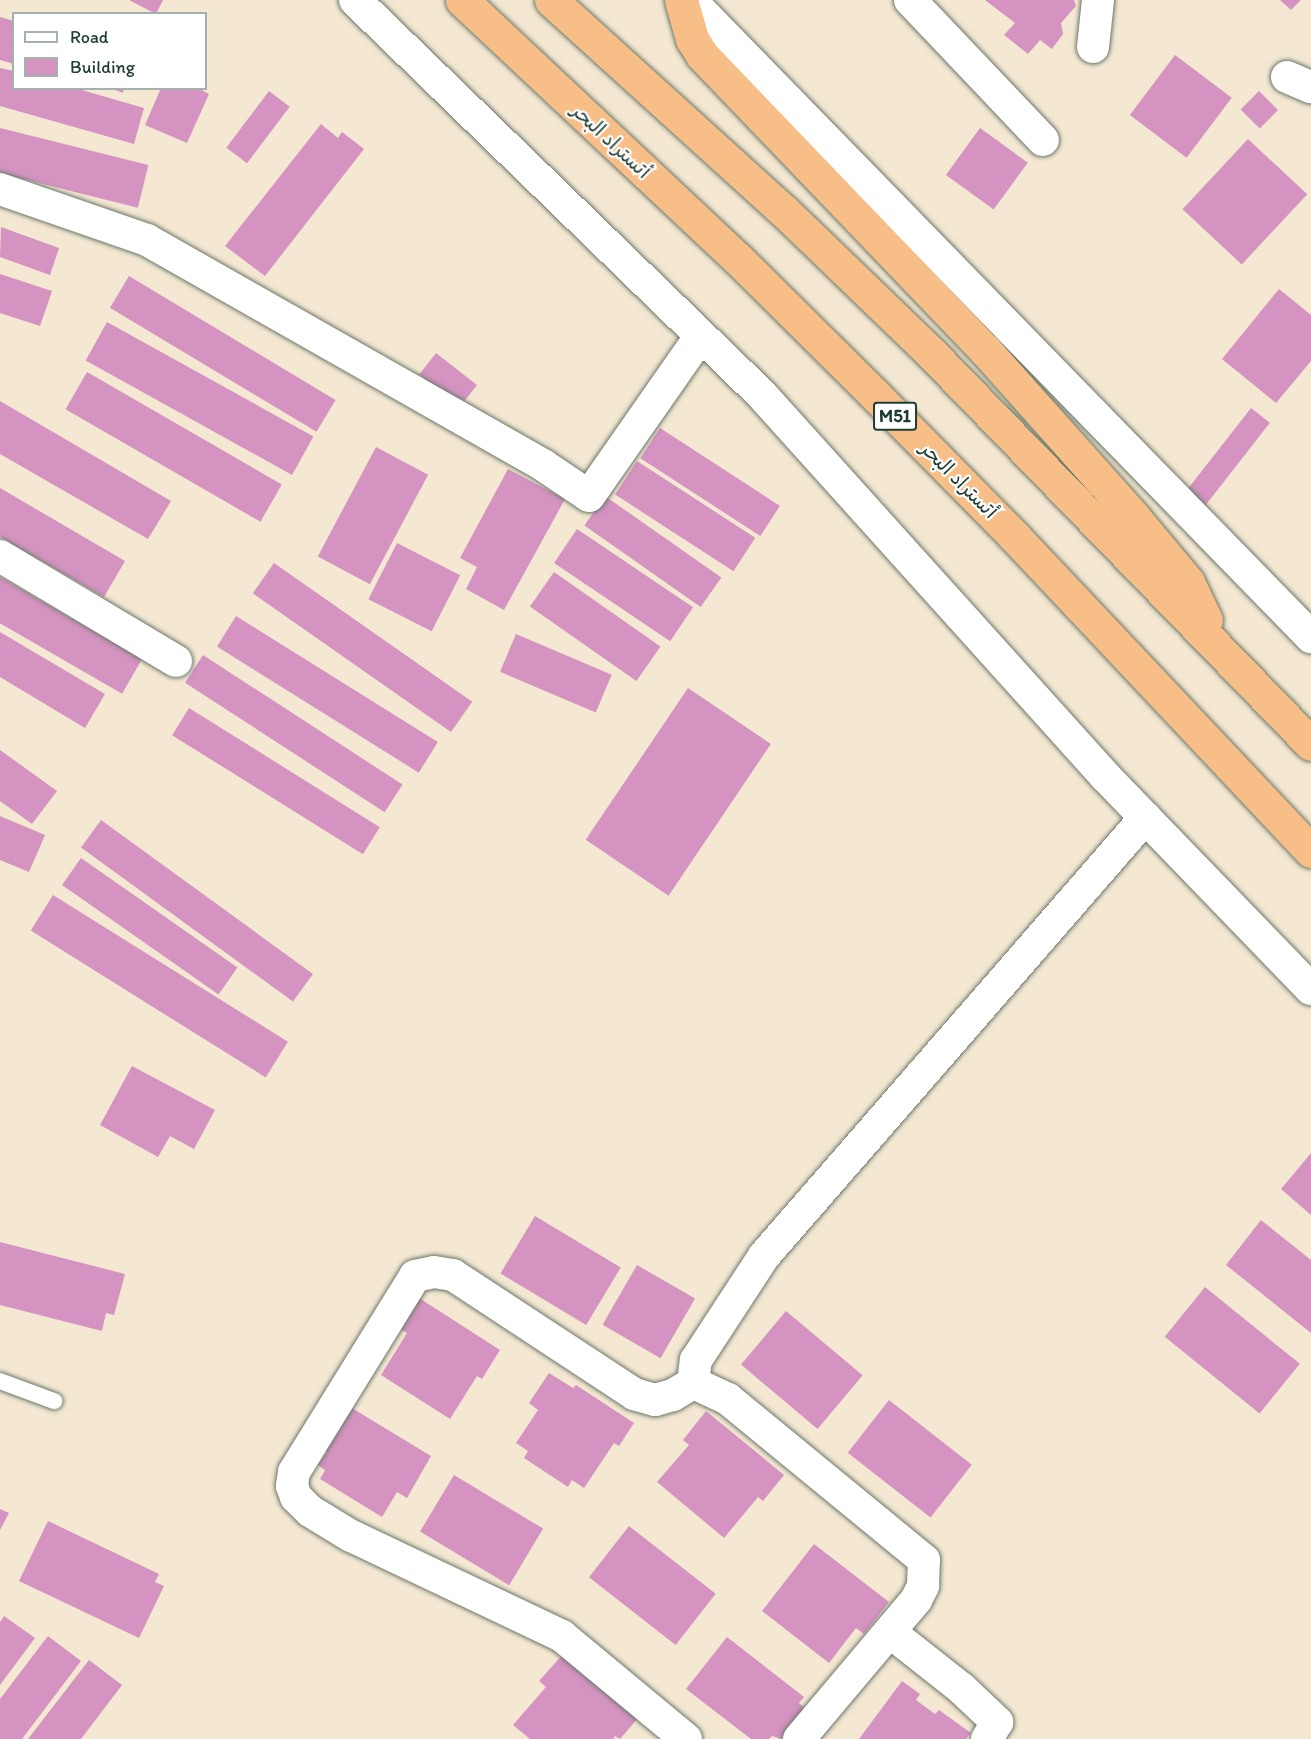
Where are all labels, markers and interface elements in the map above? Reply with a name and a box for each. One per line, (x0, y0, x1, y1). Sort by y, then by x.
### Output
legend (12, 12, 207, 90)
text: Road (70, 26, 109, 48)
text: Building (70, 56, 135, 78)
street label: أتستراد البحر (566, 98, 656, 184)
road number: M51 (872, 401, 918, 431)
street label: أتستراد البحر (915, 436, 1003, 524)

